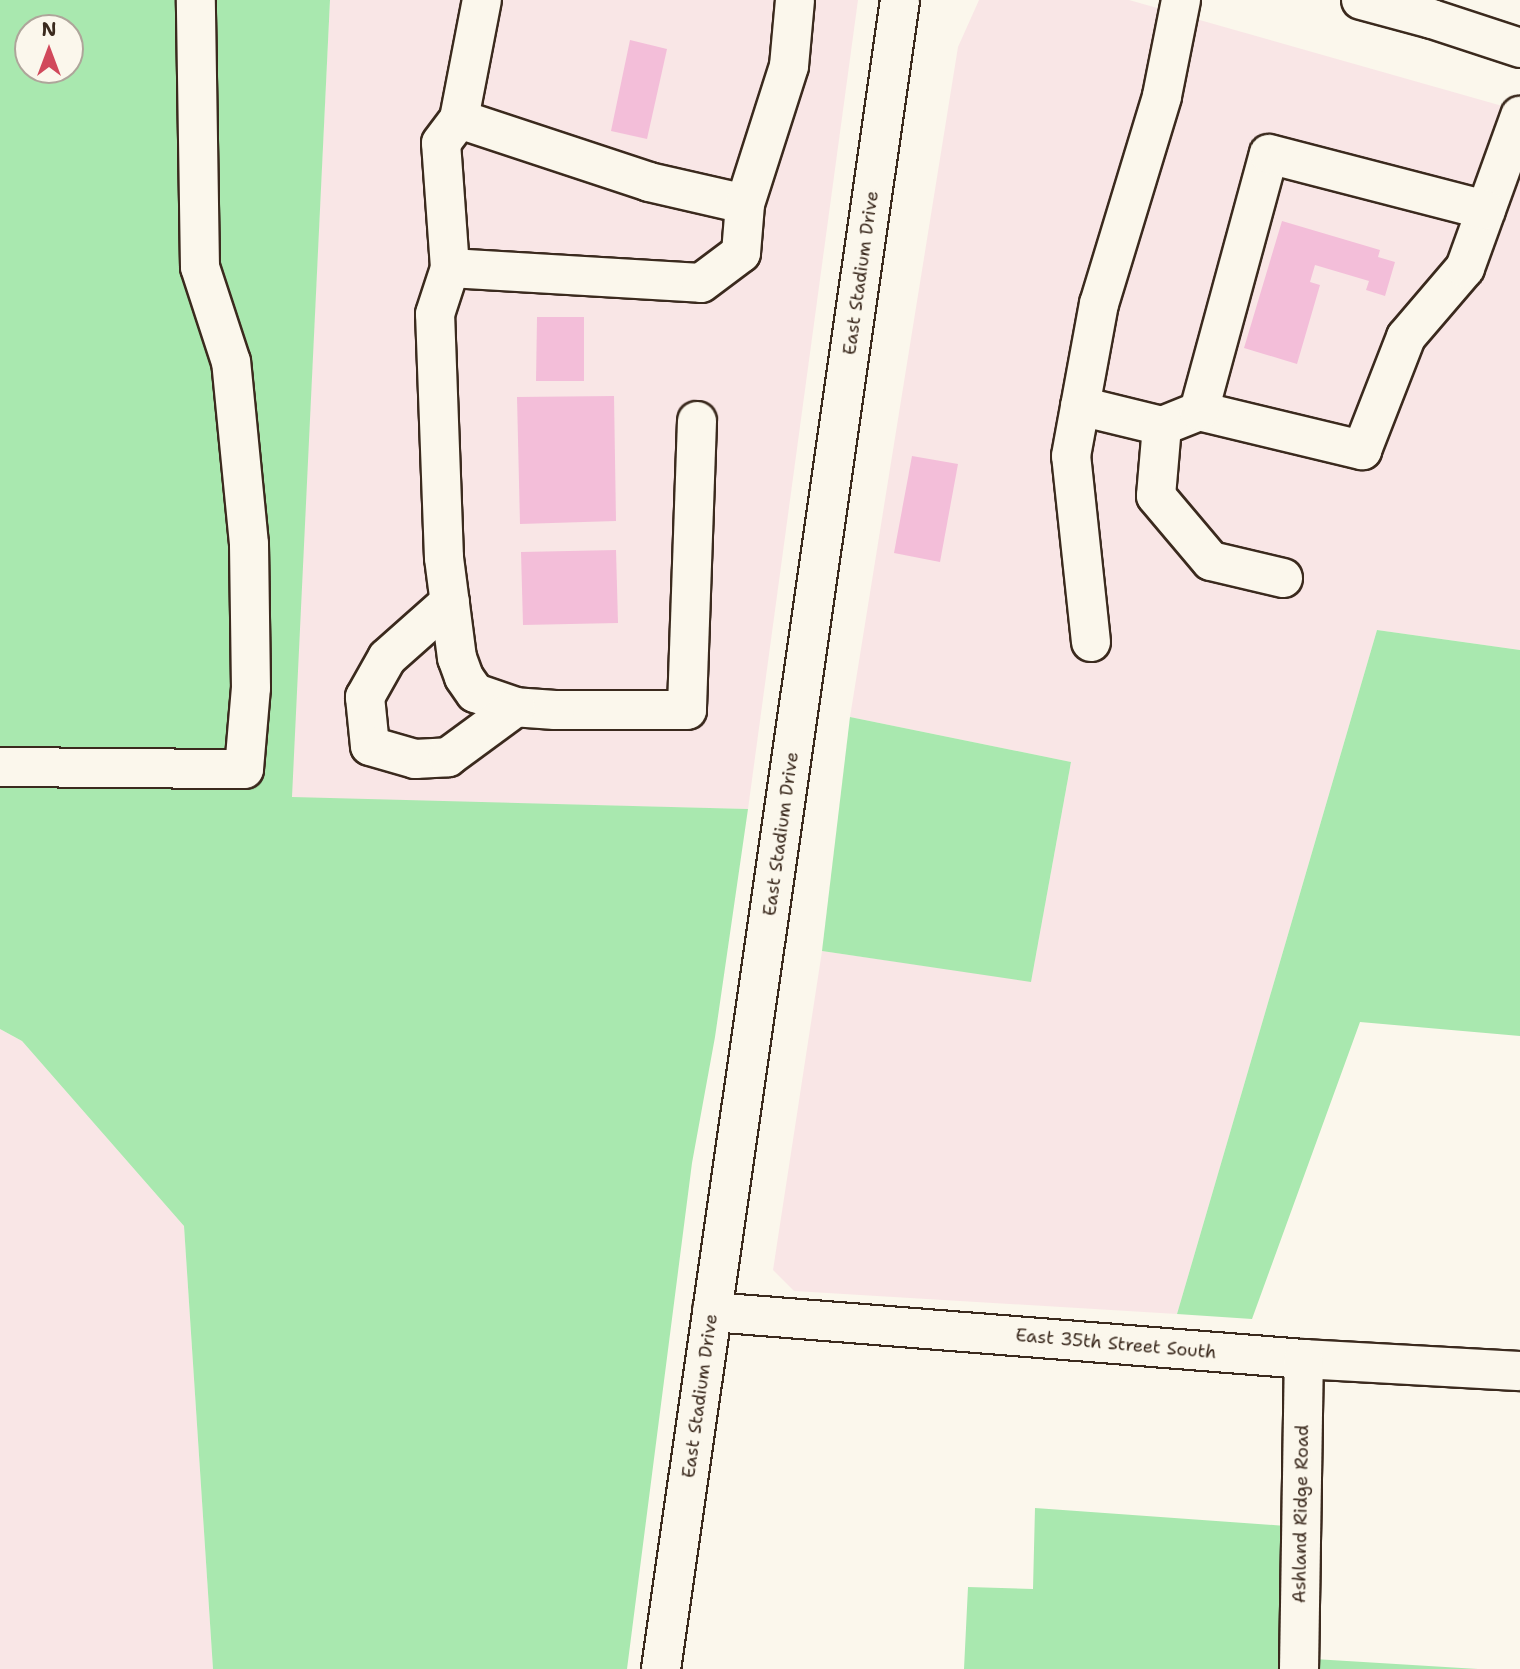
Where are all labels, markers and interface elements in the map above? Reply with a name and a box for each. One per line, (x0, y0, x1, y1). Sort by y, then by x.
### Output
north arrow (14, 14, 84, 84)
text: N (41, 17, 57, 42)
street label: East Stadium Drive (839, 190, 883, 356)
street label: East Stadium Drive (759, 751, 803, 917)
street label: East Stadium Drive (678, 1313, 722, 1479)
street label: East 35th Street South (1015, 1324, 1217, 1364)
street label: Ashland Ridge Road (1289, 1424, 1313, 1604)

